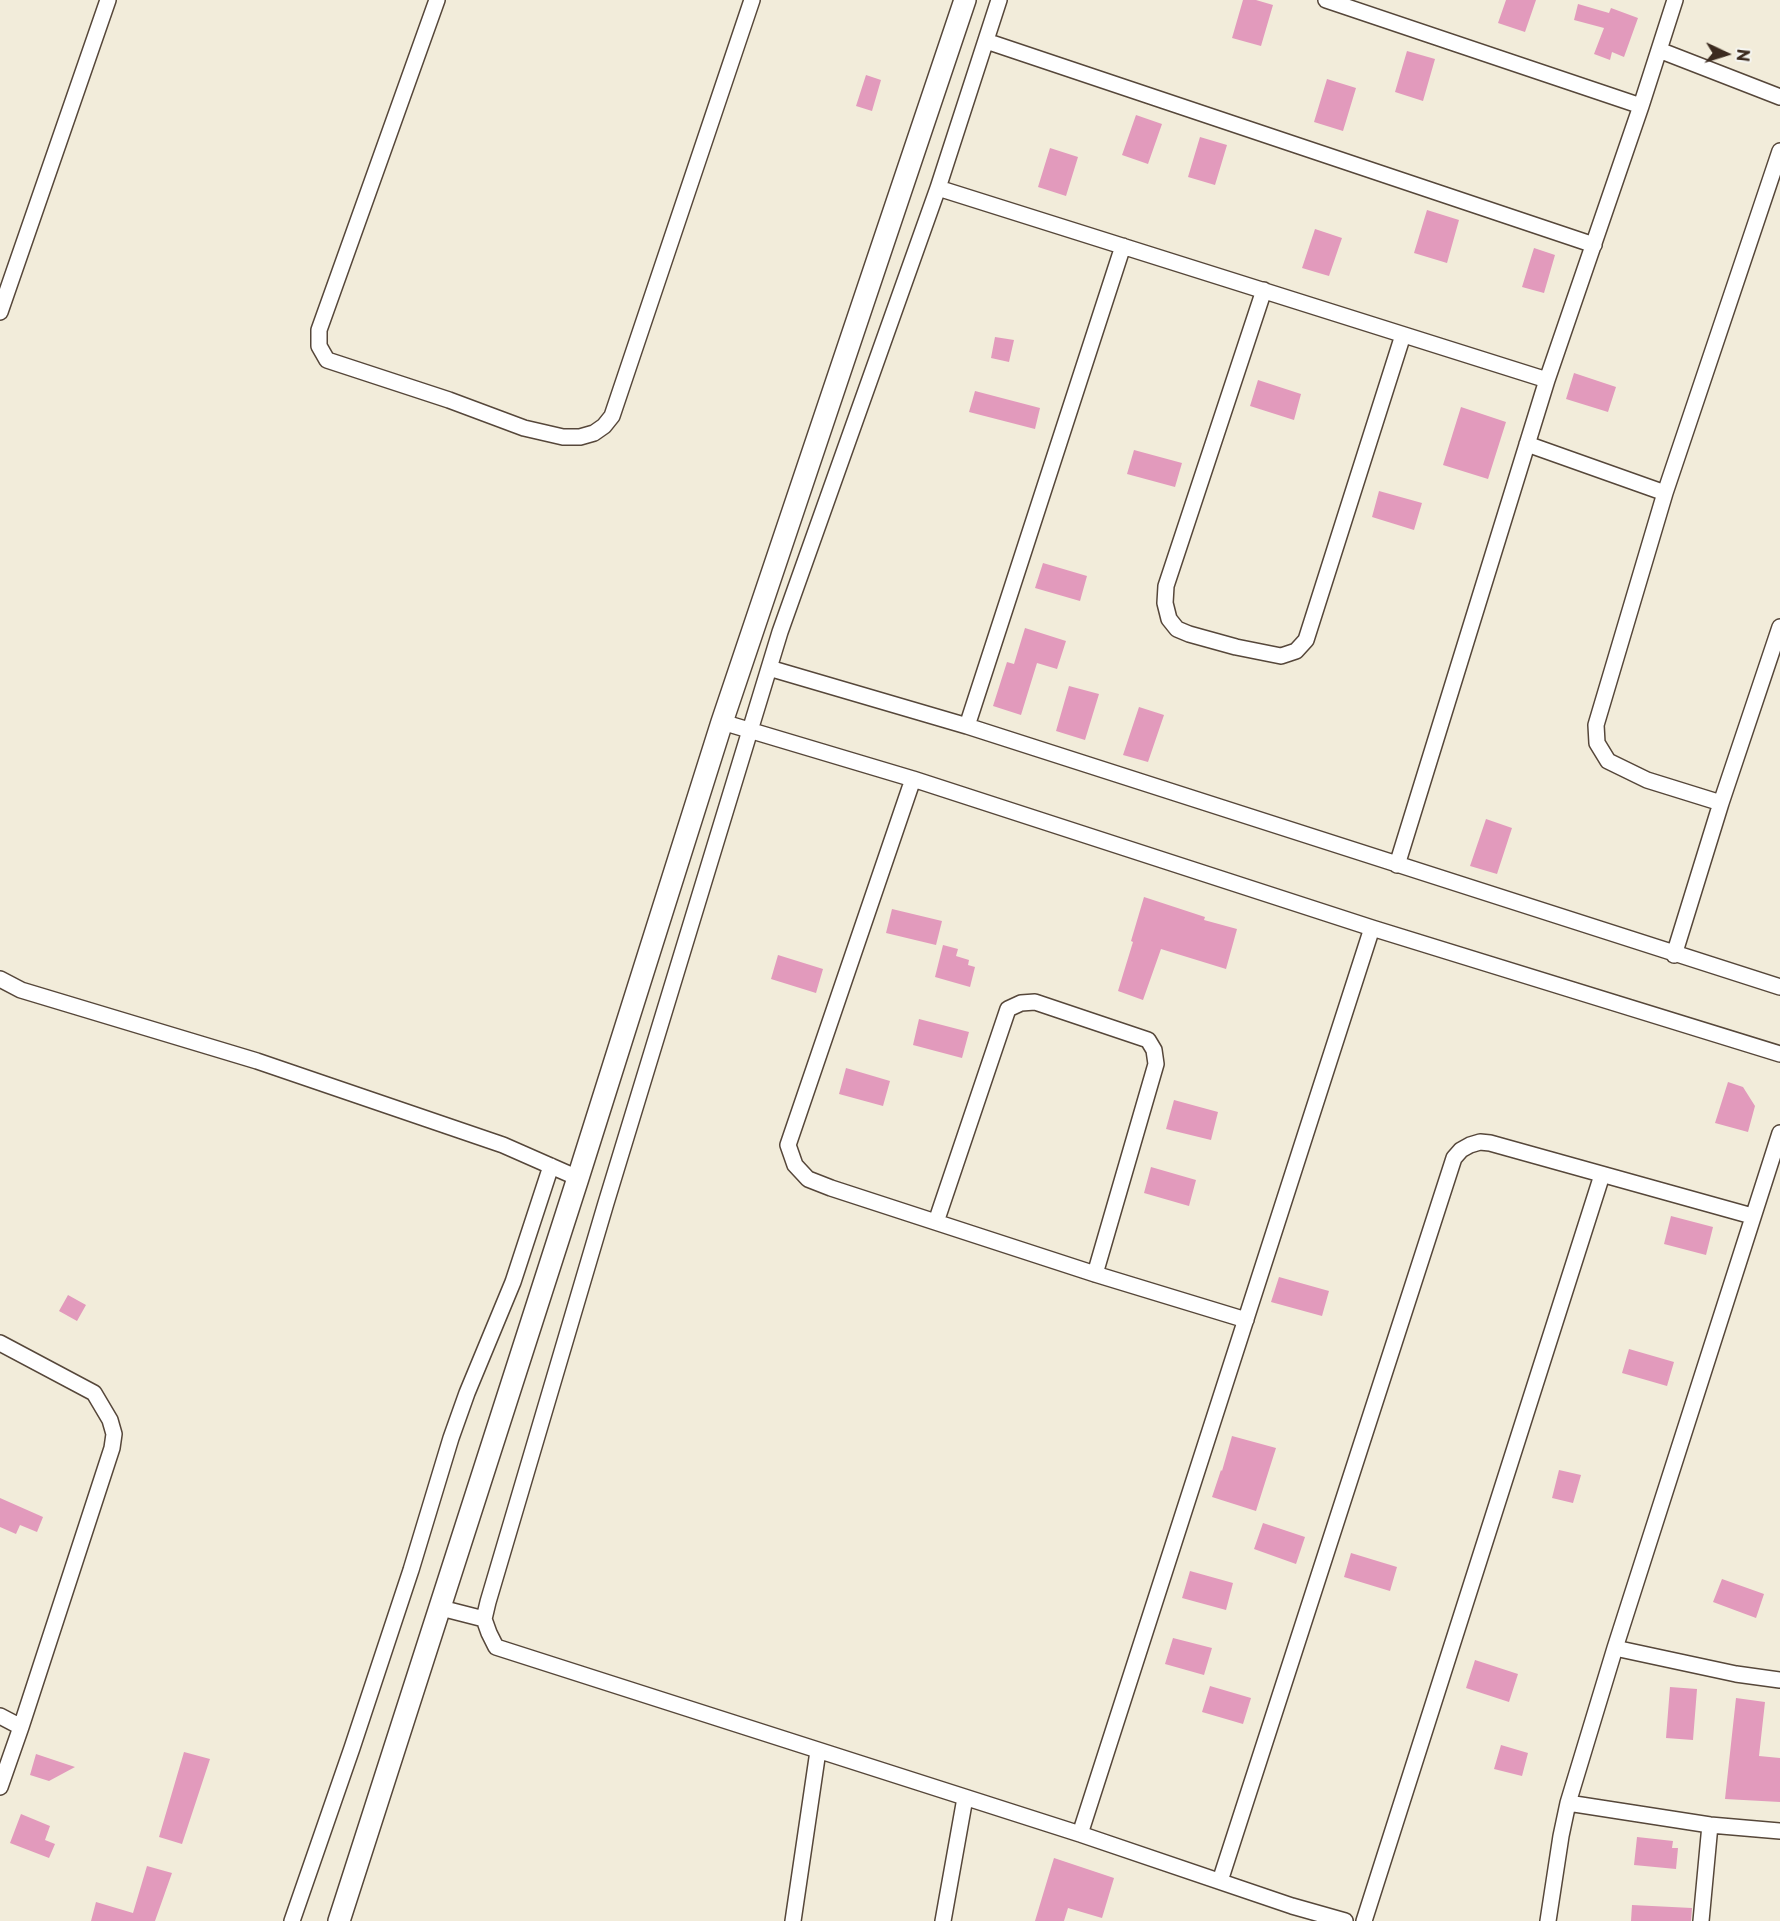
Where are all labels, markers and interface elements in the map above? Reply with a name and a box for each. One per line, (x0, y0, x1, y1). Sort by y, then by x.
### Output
north arrow (1696, 24, 1756, 84)
text: N (1732, 48, 1756, 62)

